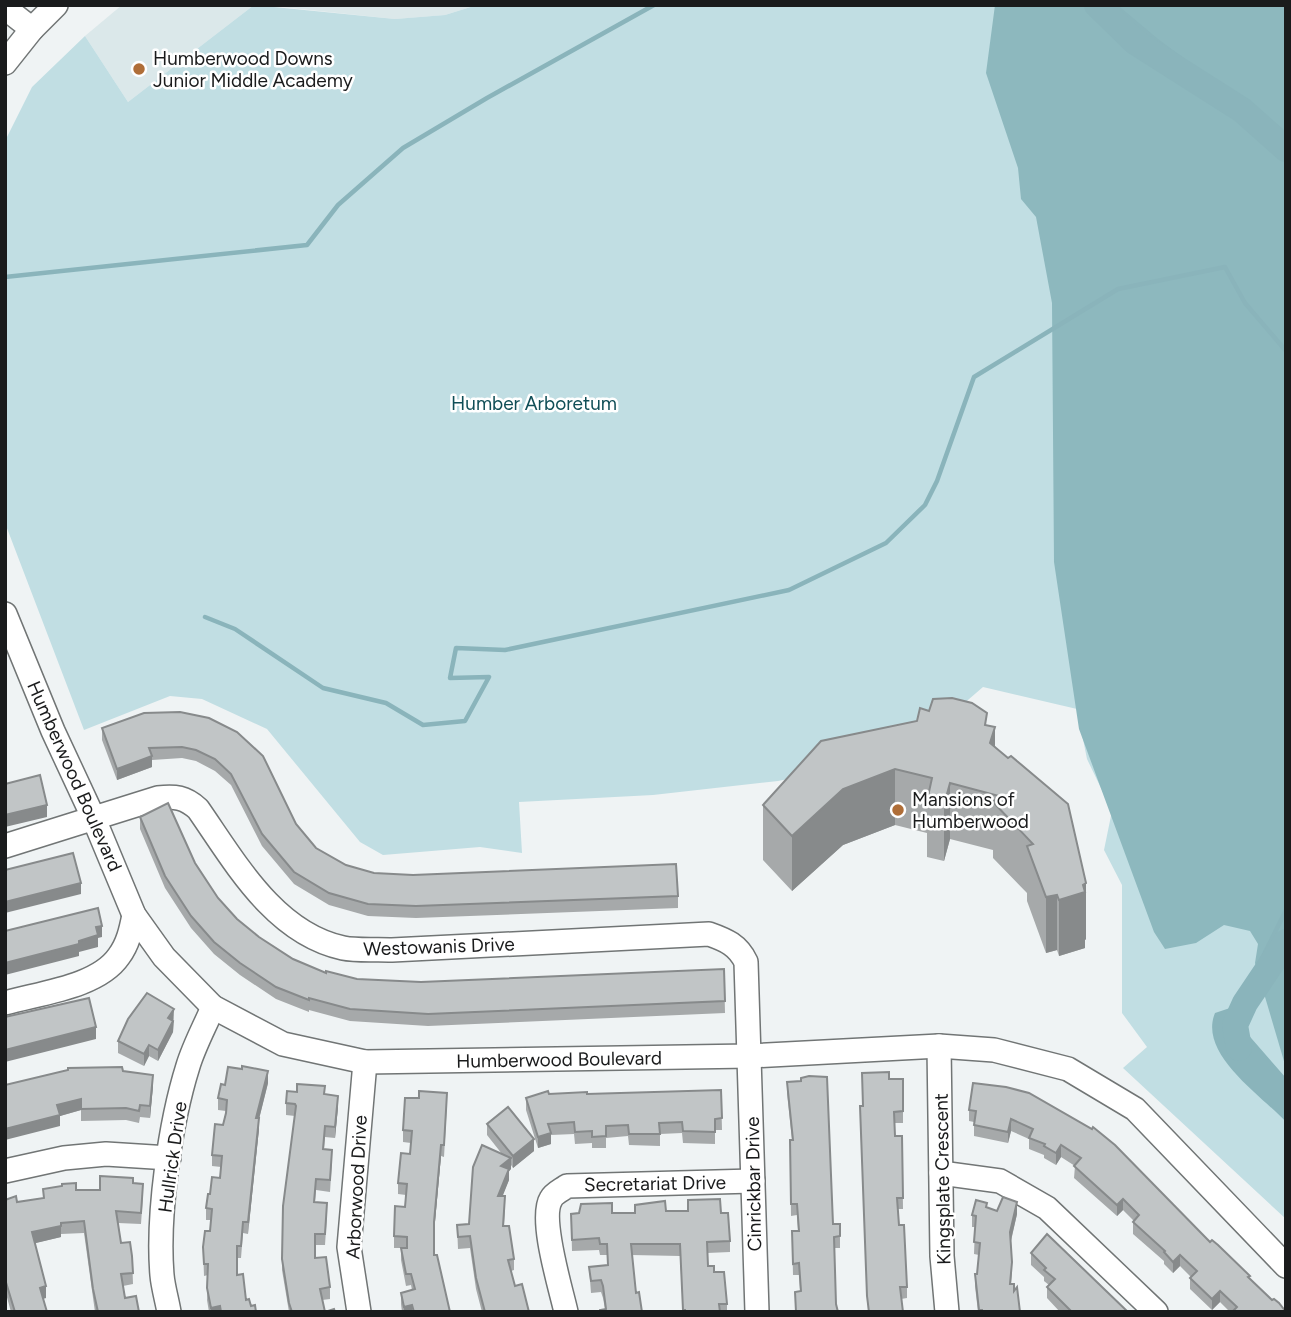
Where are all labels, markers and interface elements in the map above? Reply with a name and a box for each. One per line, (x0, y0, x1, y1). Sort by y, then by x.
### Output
place label: Humberwood Downs Junior Middle Academy (153, 47, 353, 92)
marker: Humberwood Downs Junior Middle Academy (131, 61, 147, 77)
park label: Humber Arboretum (451, 392, 617, 415)
street label: Humberwood Boulevard (22, 677, 127, 875)
place label: Mansions of Humberwood (912, 788, 1029, 833)
marker: Mansions of Humberwood (890, 802, 906, 818)
street label: Westowanis Drive (363, 932, 515, 961)
street label: Humberwood Boulevard (456, 1046, 662, 1073)
street label: Kingsplate Crescent (930, 1093, 955, 1265)
street label: Hullrick Drive (153, 1100, 192, 1214)
street label: Arborwood Drive (341, 1114, 372, 1260)
street label: Cinrickbar Drive (741, 1116, 766, 1252)
street label: Secretariat Drive (584, 1171, 726, 1196)

